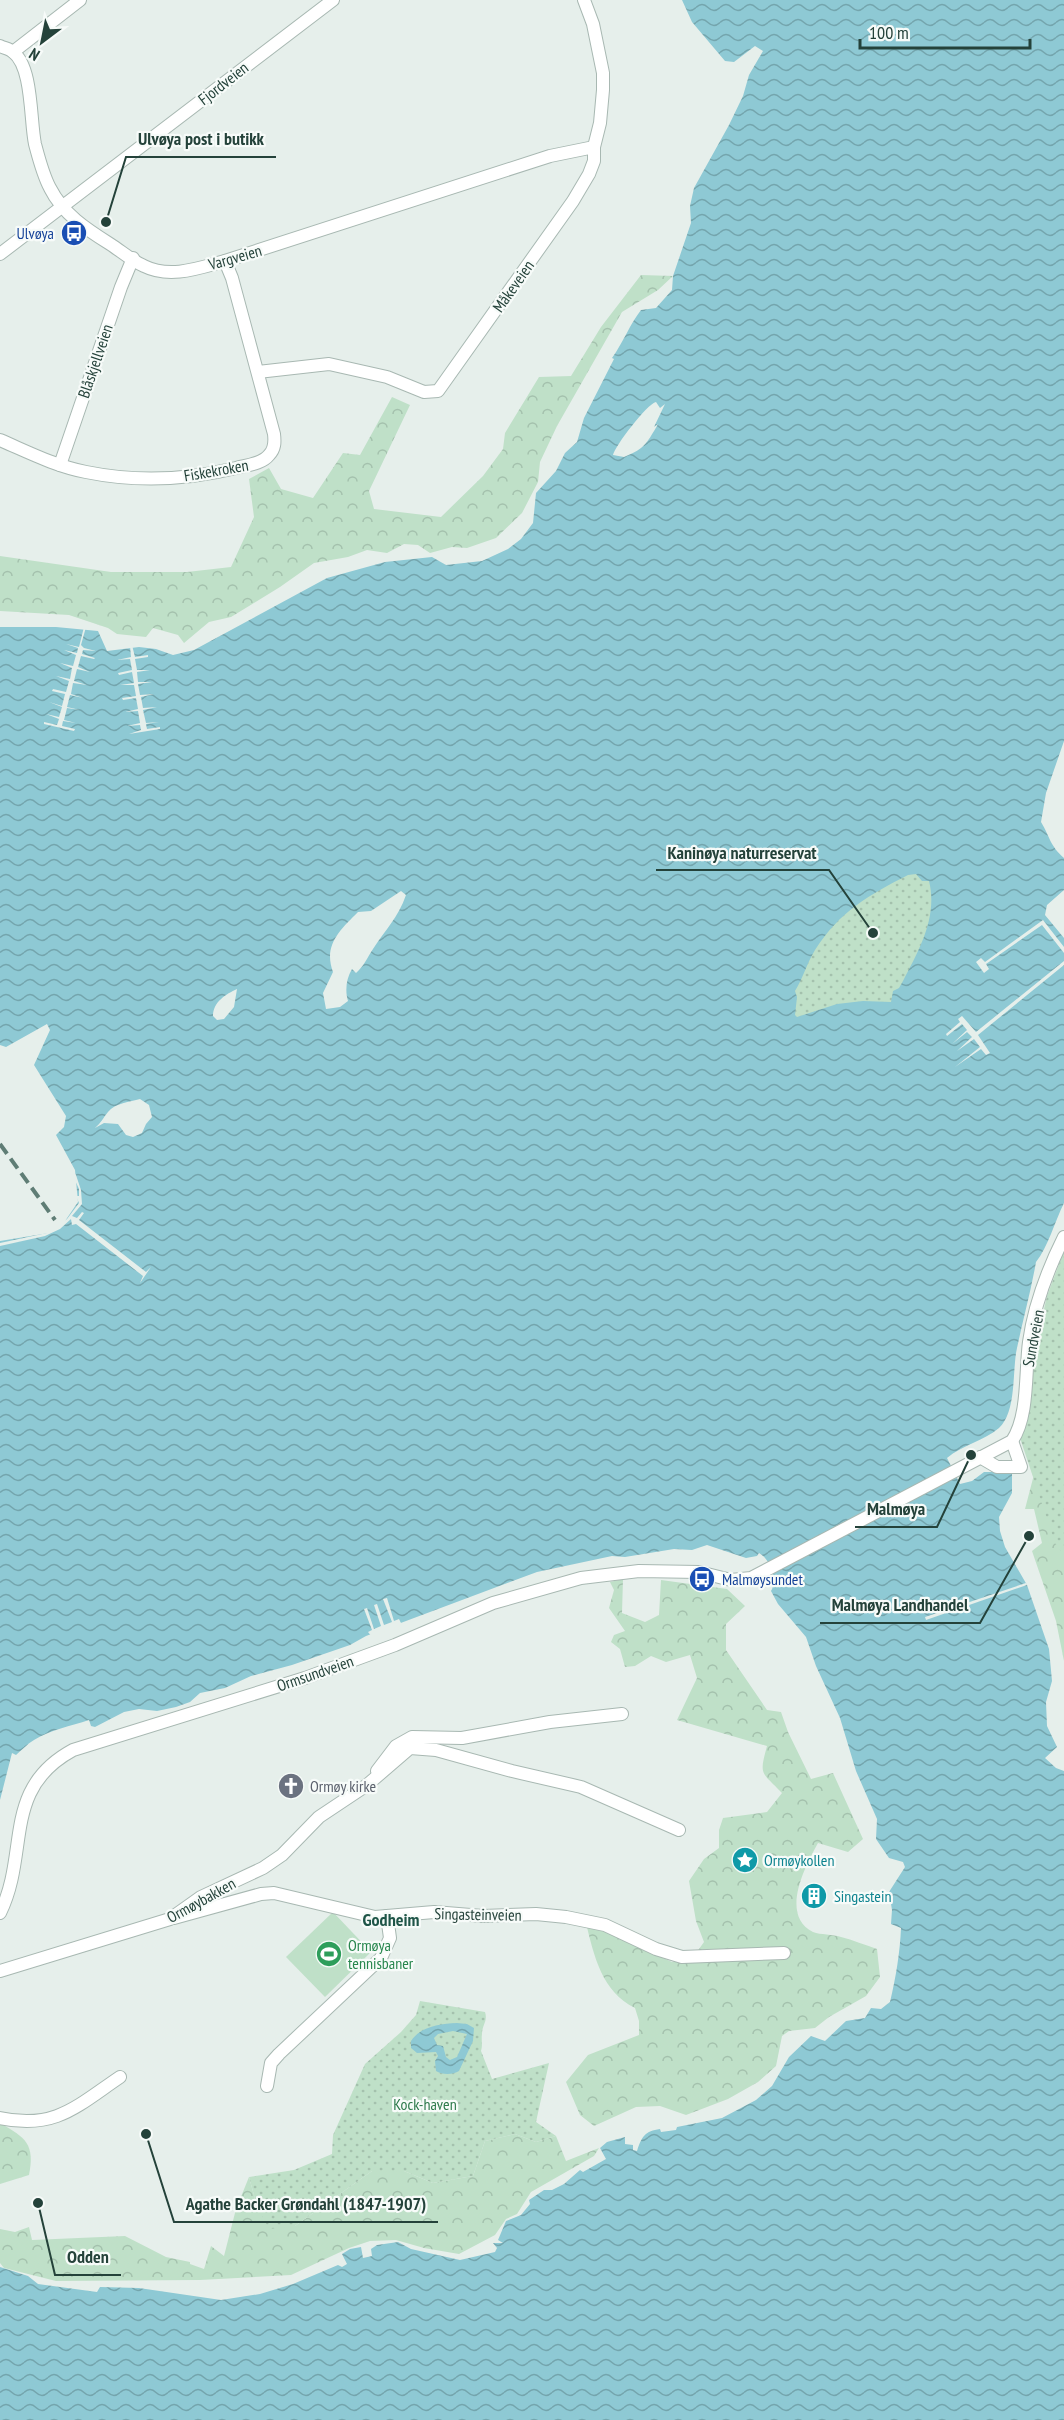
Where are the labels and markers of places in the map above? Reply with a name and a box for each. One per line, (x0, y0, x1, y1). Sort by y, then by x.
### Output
callout: Ulvøya post i butikk (126, 121, 276, 157)
bus stop icon: Ulvøya (59, 218, 89, 248)
place label: Ulvøya (16, 223, 54, 243)
callout: Kaninøya naturreservat (656, 834, 829, 870)
callout: Malmøya (855, 1491, 937, 1527)
bus stop icon: Malmøysundet (687, 1564, 717, 1594)
place label: Malmøysundet (722, 1569, 803, 1589)
callout: Malmøya Landhandel (820, 1587, 980, 1623)
church icon: Ormøy kirke (276, 1771, 306, 1801)
place label: Ormøy kirke (310, 1776, 376, 1796)
place icon: Ormøykollen (730, 1845, 760, 1875)
place label: Ormøykollen (764, 1850, 834, 1870)
building icon: Singastein (799, 1881, 829, 1911)
place label: Singastein (834, 1886, 891, 1906)
place label: Ormøya tennisbaner (348, 1935, 414, 1973)
sports icon: Ormøya tennisbaner (314, 1939, 344, 1969)
callout: Agathe Backer Grøndahl (1847-1907) (174, 2186, 438, 2222)
callout: Odden (55, 2239, 121, 2275)

